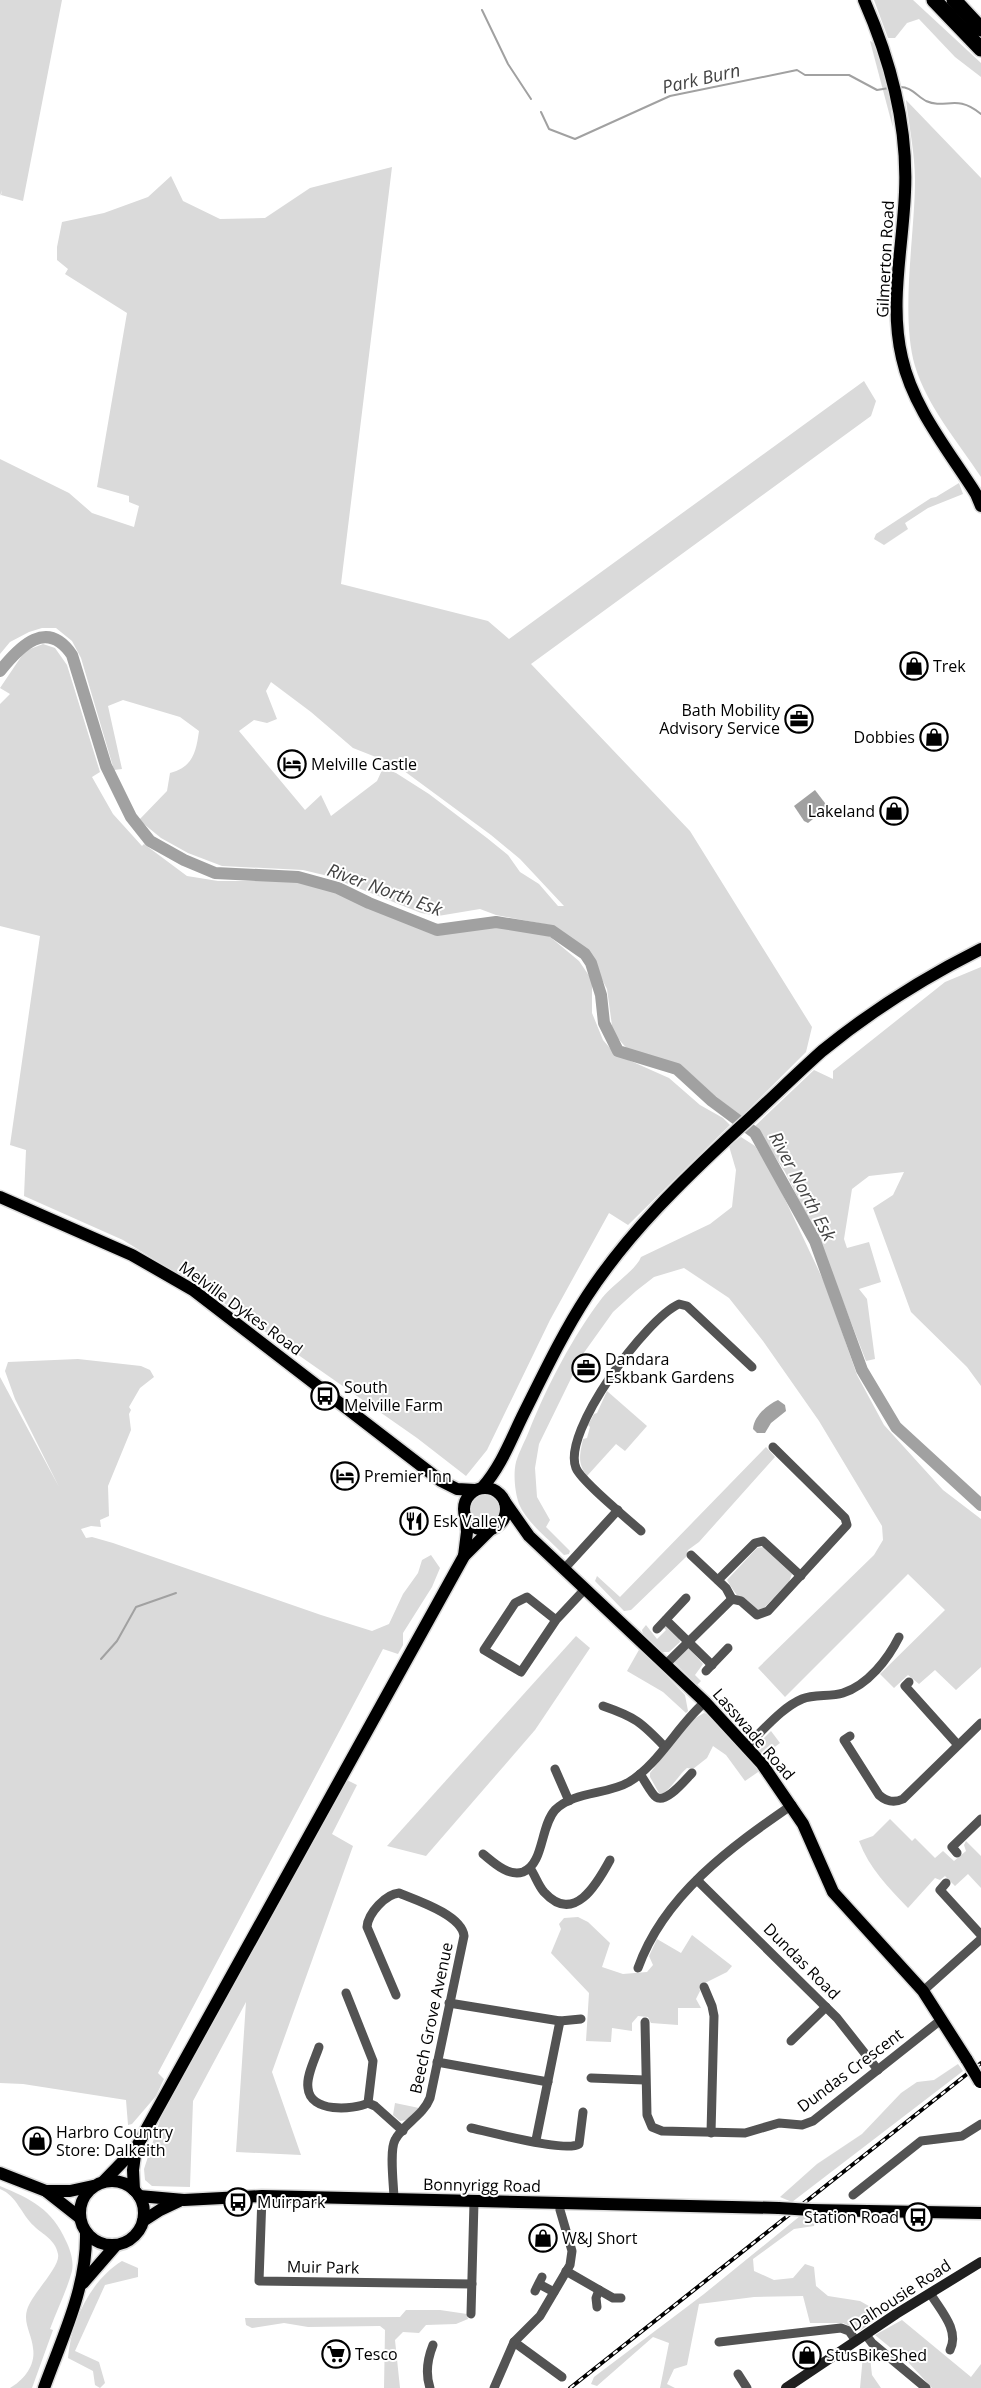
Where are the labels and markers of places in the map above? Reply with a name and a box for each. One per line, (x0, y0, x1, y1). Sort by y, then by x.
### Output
shop icon: Trek (899, 651, 929, 681)
place label: Trek (933, 655, 966, 677)
place label: Bath Mobility Advisory Service (659, 699, 781, 739)
office icon: Bath Mobility Advisory Service (784, 704, 814, 734)
shop icon: Dobbies (919, 722, 949, 752)
place label: Dobbies (854, 726, 915, 748)
hotel icon: Melville Castle (277, 749, 307, 779)
place label: Melville Castle (311, 753, 417, 775)
shop icon: Lakeland (879, 796, 909, 826)
place label: Lakeland (808, 800, 875, 822)
place label: Dandara Eskbank Gardens (605, 1348, 734, 1388)
office icon: Dandara Eskbank Gardens (571, 1353, 601, 1383)
place label: South Melville Farm (344, 1376, 443, 1416)
bus stop icon: South Melville Farm (310, 1381, 340, 1411)
hotel icon: Premier Inn (330, 1461, 360, 1491)
place label: Premier Inn (364, 1465, 452, 1487)
restaurant icon: Esk Valley (399, 1506, 429, 1536)
place label: Esk Valley (433, 1510, 507, 1532)
place label: Harbro Country Store: Dalkeith (56, 2121, 174, 2161)
shop icon: Harbro Country Store: Dalkeith (22, 2126, 52, 2156)
bus stop icon: Muirpark (223, 2187, 253, 2217)
place label: Muirpark (257, 2191, 326, 2213)
bus stop icon: Station Road (903, 2202, 933, 2232)
place label: Station Road (804, 2206, 899, 2228)
shop icon: W&J Short (528, 2223, 558, 2253)
place label: W&J Short (562, 2227, 638, 2249)
supermarket icon: Tesco (321, 2339, 351, 2369)
shop icon: StusBikeShed (792, 2340, 822, 2370)
place label: Tesco (355, 2343, 398, 2365)
place label: StusBikeShed (826, 2344, 927, 2366)

